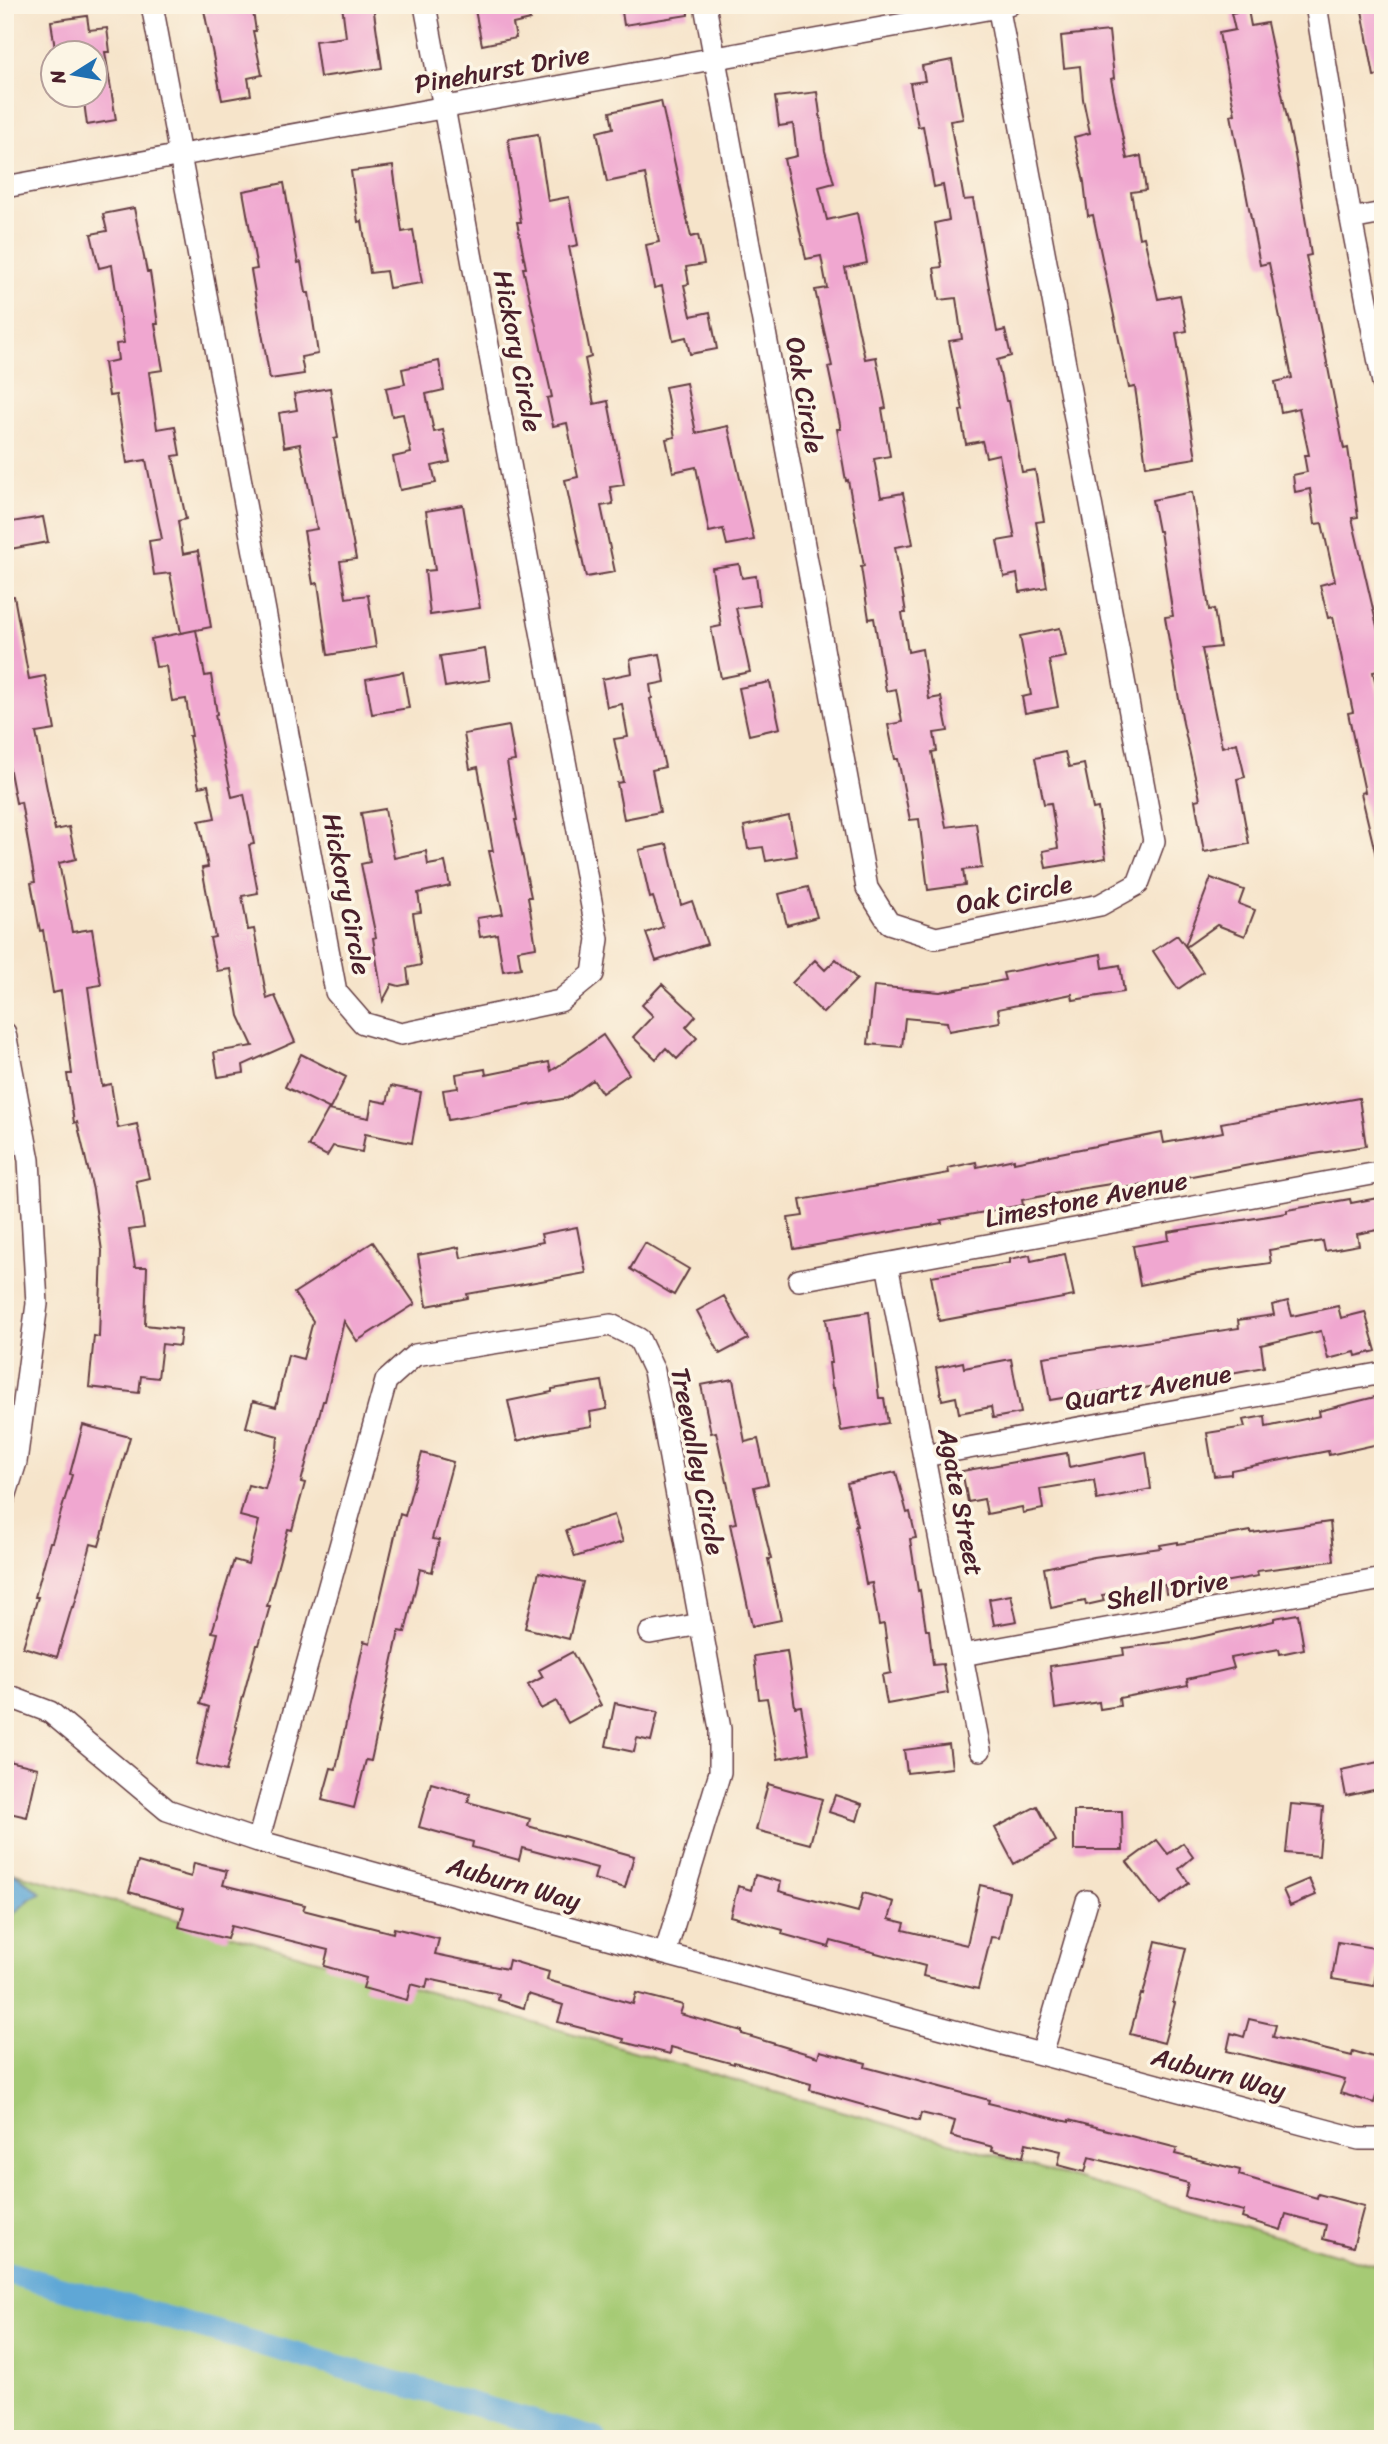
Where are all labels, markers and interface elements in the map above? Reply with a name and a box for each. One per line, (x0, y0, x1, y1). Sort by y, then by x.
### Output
street label: Pinehurst Drive (411, 31, 593, 107)
north arrow (38, 38, 108, 108)
text: N (40, 67, 75, 88)
street label: Hickory Circle (480, 266, 556, 436)
street label: Oak Circle (772, 333, 838, 457)
street label: Hickory Circle (309, 809, 385, 979)
street label: Oak Circle (952, 860, 1076, 928)
street label: Limestone Avenue (981, 1157, 1191, 1241)
street label: Quartz Avenue (1061, 1350, 1235, 1424)
street label: Treevalley Circle (657, 1363, 739, 1559)
street label: Agate Street (924, 1423, 998, 1580)
street label: Shell Drive (1102, 1557, 1232, 1623)
street label: Auburn Way (441, 1842, 587, 1924)
street label: Auburn Way (1146, 2033, 1292, 2113)

